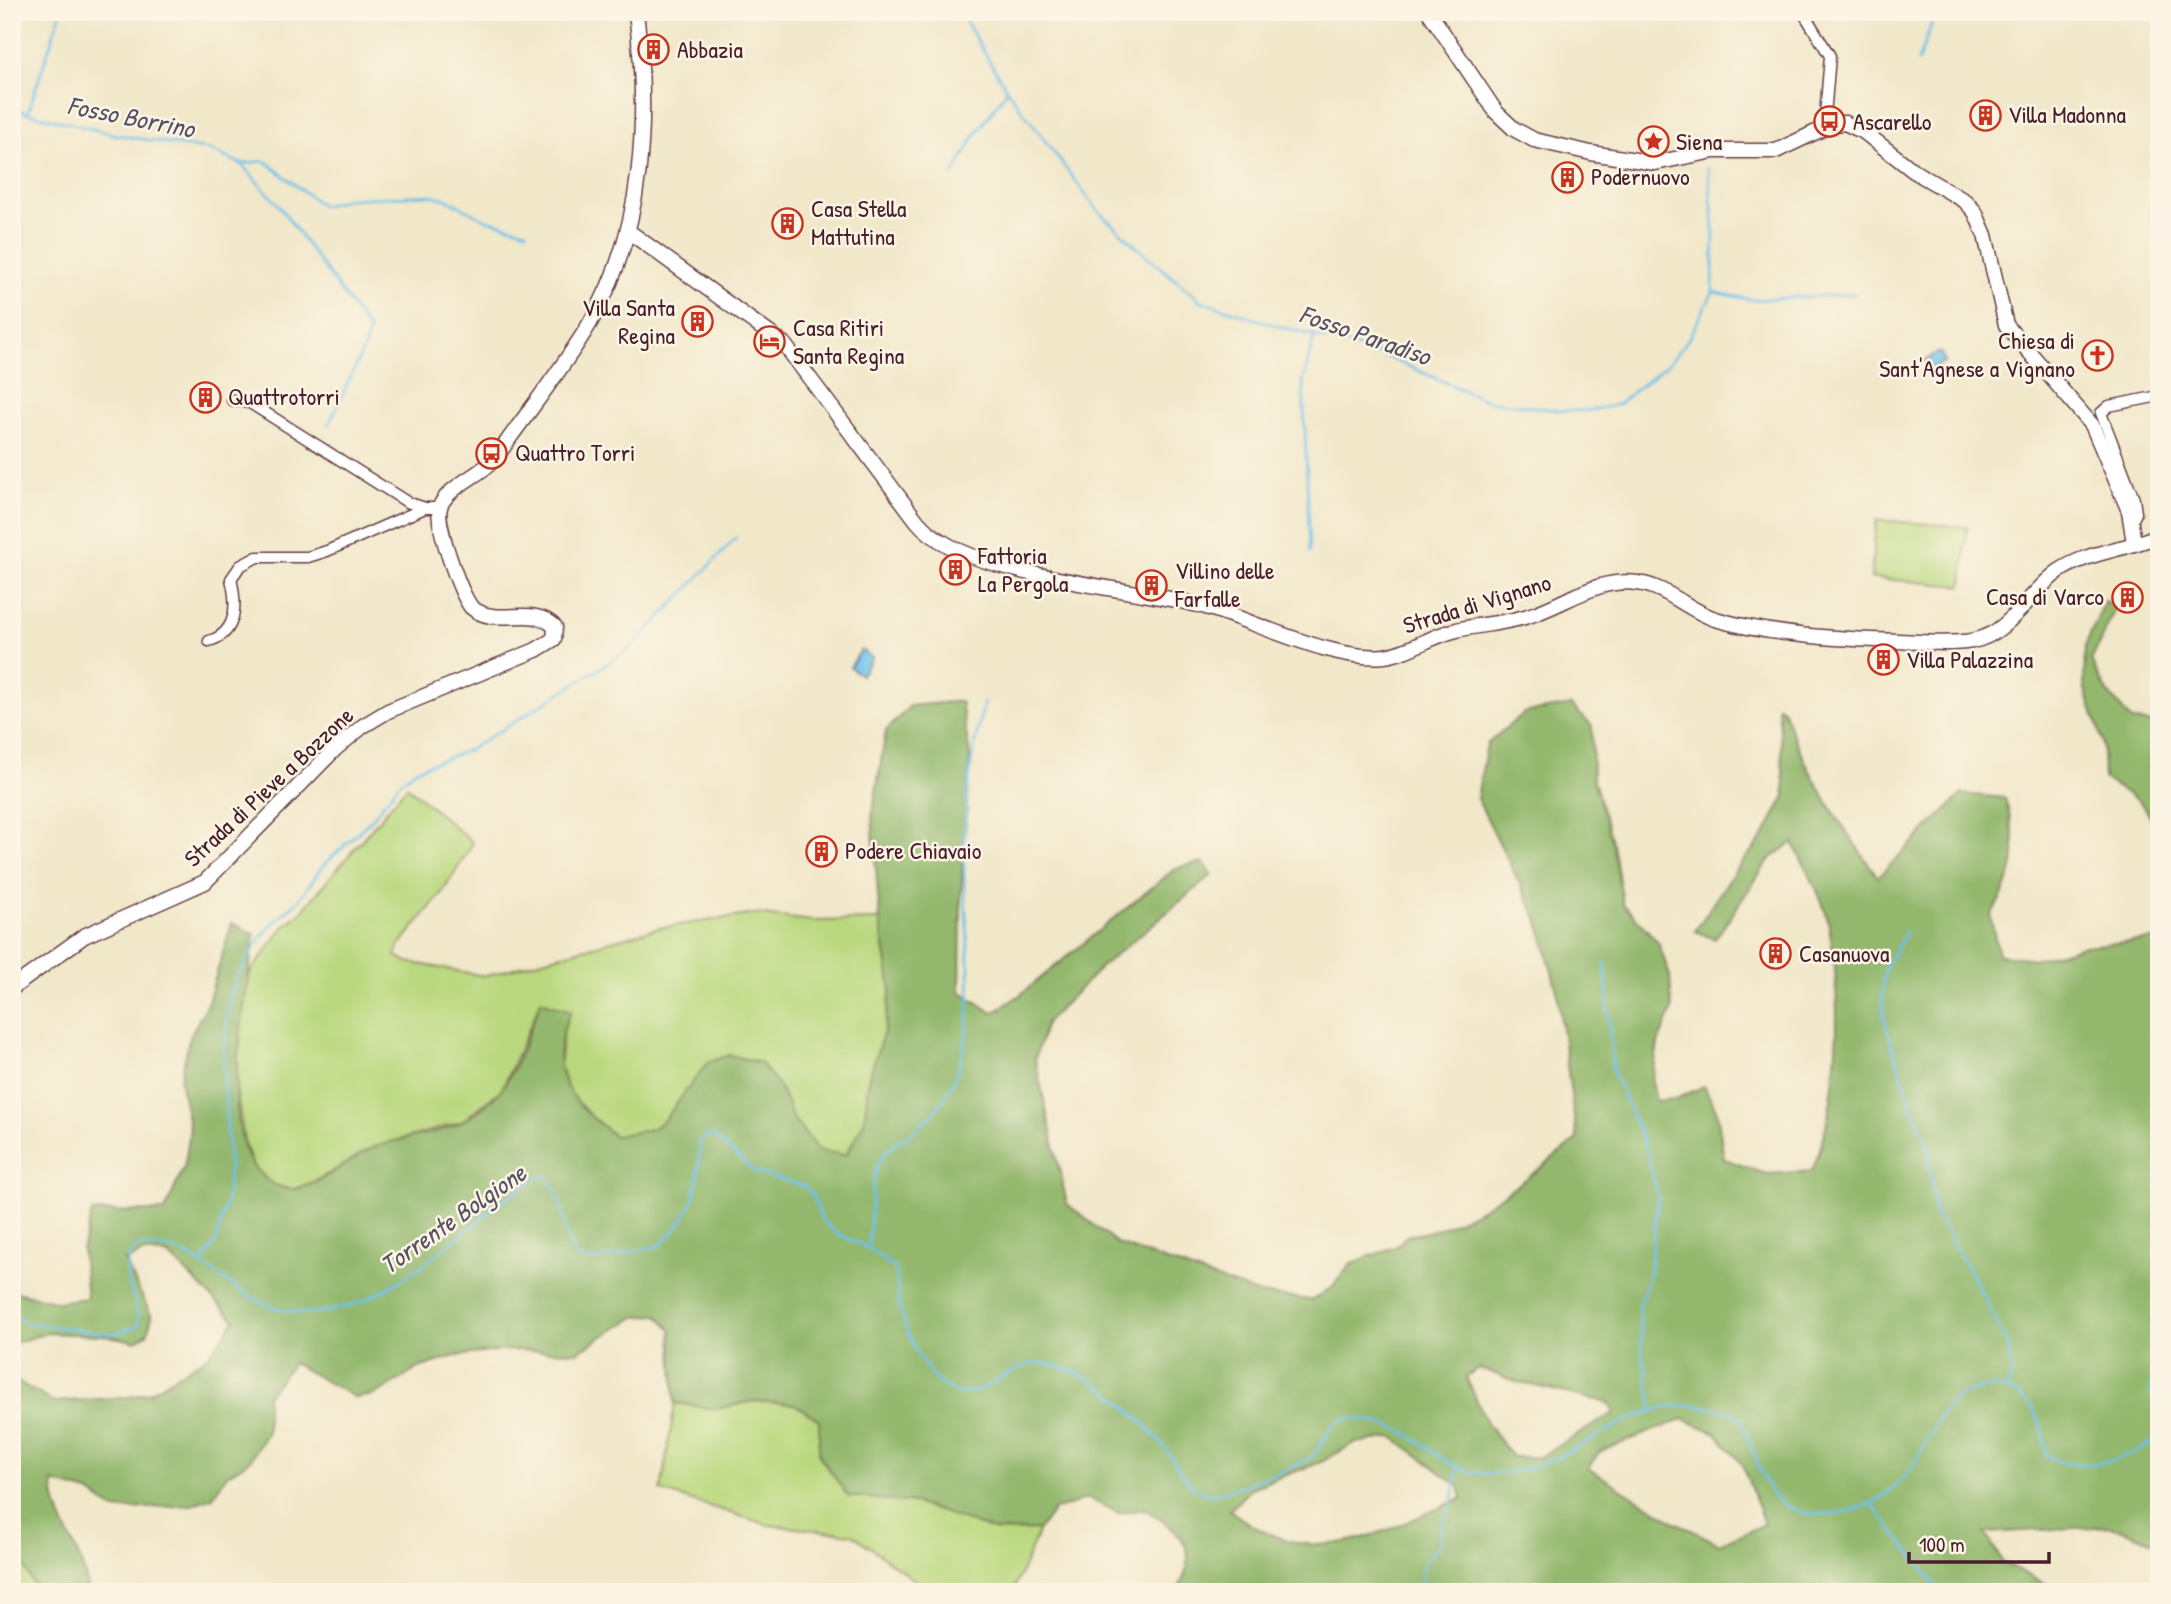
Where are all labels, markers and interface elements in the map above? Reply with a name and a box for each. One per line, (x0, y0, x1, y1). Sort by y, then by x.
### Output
building icon: Abbazia (637, 33, 671, 67)
place label: Abbazia (677, 33, 743, 65)
water label: Fosso Borrino (65, 87, 200, 146)
building icon: Villa Madonna (1968, 98, 2002, 132)
place label: Villa Madonna (2008, 98, 2126, 130)
bus stop icon: Ascarello (1813, 105, 1847, 139)
place label: Ascarello (1853, 105, 1932, 137)
place icon: Siena (1636, 125, 1670, 159)
place label: Siena (1676, 125, 1722, 157)
building icon: Podernuovo (1551, 160, 1585, 194)
place label: Podernuovo (1591, 160, 1690, 192)
place label: Casa Stella Mattutina (811, 192, 906, 252)
building icon: Casa Stella Mattutina (771, 206, 805, 240)
place label: Villa Santa Regina (582, 291, 675, 351)
water label: Fosso Paradiso (1295, 296, 1438, 374)
building icon: Villa Santa Regina (681, 305, 715, 339)
place label: Casa Ritiri Santa Regina (793, 311, 904, 371)
place label: Chiesa di Sant'Agnese a Vignano (1879, 324, 2075, 384)
hotel icon: Casa Ritiri Santa Regina (753, 325, 787, 359)
church icon: Chiesa di Sant'Agnese a Vignano (2081, 338, 2115, 372)
building icon: Quattrotorri (188, 380, 222, 414)
place label: Quattrotorri (228, 380, 340, 412)
bus stop icon: Quattro Torri (475, 436, 509, 470)
place label: Quattro Torri (515, 436, 635, 468)
place label: Fattoria La Pergola (977, 539, 1068, 599)
building icon: Fattoria La Pergola (938, 553, 972, 587)
place label: Villino delle Farfalle (1174, 554, 1275, 614)
street label: Strada di Vignano (1399, 565, 1555, 641)
building icon: Villino delle Farfalle (1135, 568, 1169, 602)
place label: Casa di Varco (1986, 580, 2104, 612)
building icon: Casa di Varco (2110, 580, 2144, 614)
building icon: Villa Palazzina (1866, 643, 1900, 677)
place label: Villa Palazzina (1906, 643, 2033, 675)
street label: Strada di Pieve a Bozzone (177, 699, 360, 873)
building icon: Podere Chiavaio (805, 834, 839, 868)
place label: Podere Chiavaio (845, 834, 982, 866)
building icon: Casanuova (1759, 937, 1793, 971)
place label: Casanuova (1799, 937, 1889, 969)
water label: Torrente Bolgione (373, 1154, 535, 1283)
scale bar (1909, 1520, 2048, 1564)
text: 100 m (1919, 1530, 1965, 1559)

